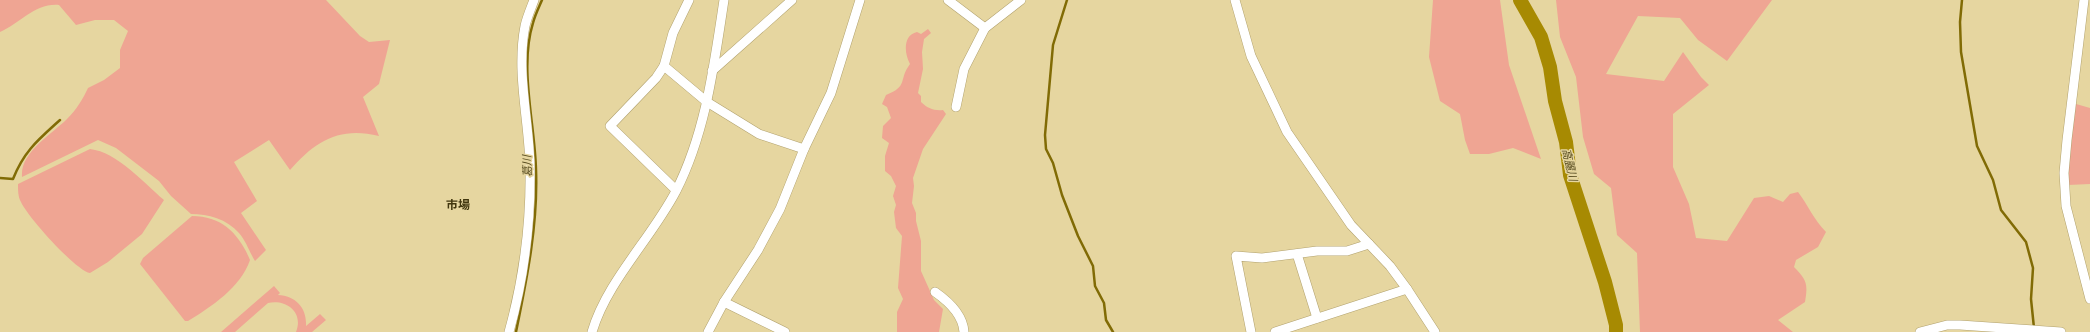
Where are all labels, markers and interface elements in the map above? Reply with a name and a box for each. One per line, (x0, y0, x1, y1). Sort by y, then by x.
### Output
water label: 高麗川 (1558, 147, 1580, 184)
water label: 葛川 (521, 154, 535, 177)
district label: 市場 (446, 198, 470, 214)

